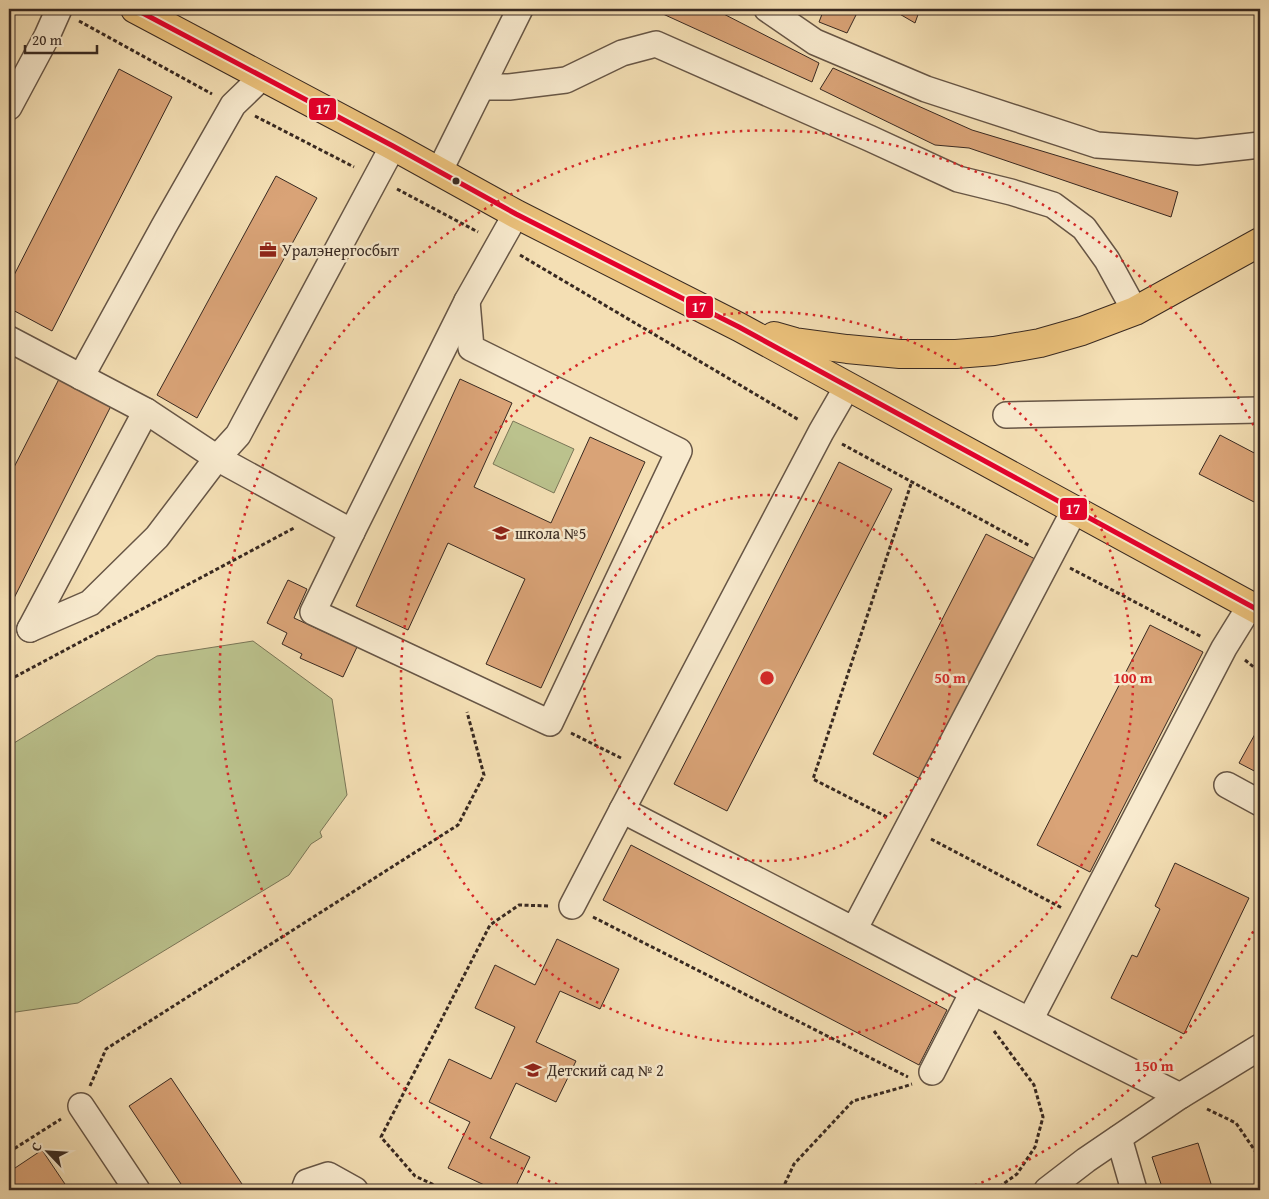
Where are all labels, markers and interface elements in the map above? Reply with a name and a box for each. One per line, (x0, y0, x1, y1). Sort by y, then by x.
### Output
scale bar (25, 22, 98, 54)
text: 20 m (32, 29, 63, 50)
line badge: 17 (308, 97, 337, 121)
text: 17 (316, 99, 330, 119)
unlabelled marker (451, 176, 461, 186)
place label: Уралэнергосбыт (282, 238, 399, 262)
office icon: Уралэнергосбыт (258, 240, 278, 260)
line badge: 17 (685, 295, 714, 319)
text: 17 (692, 297, 706, 317)
line badge: 17 (1059, 497, 1088, 521)
text: 17 (1066, 499, 1080, 519)
place label: школа №5 (515, 521, 586, 545)
school or university icon: школа №5 (491, 523, 511, 543)
text: 50 m (934, 667, 966, 688)
text: 100 m (1113, 667, 1153, 688)
centre of rings (758, 669, 776, 687)
text: 150 m (1134, 1055, 1174, 1076)
place label: Детский сад № 2 (546, 1058, 664, 1082)
school or university icon: Детский сад № 2 (523, 1060, 543, 1080)
north arrow (22, 1126, 72, 1176)
text: С (25, 1139, 47, 1154)

